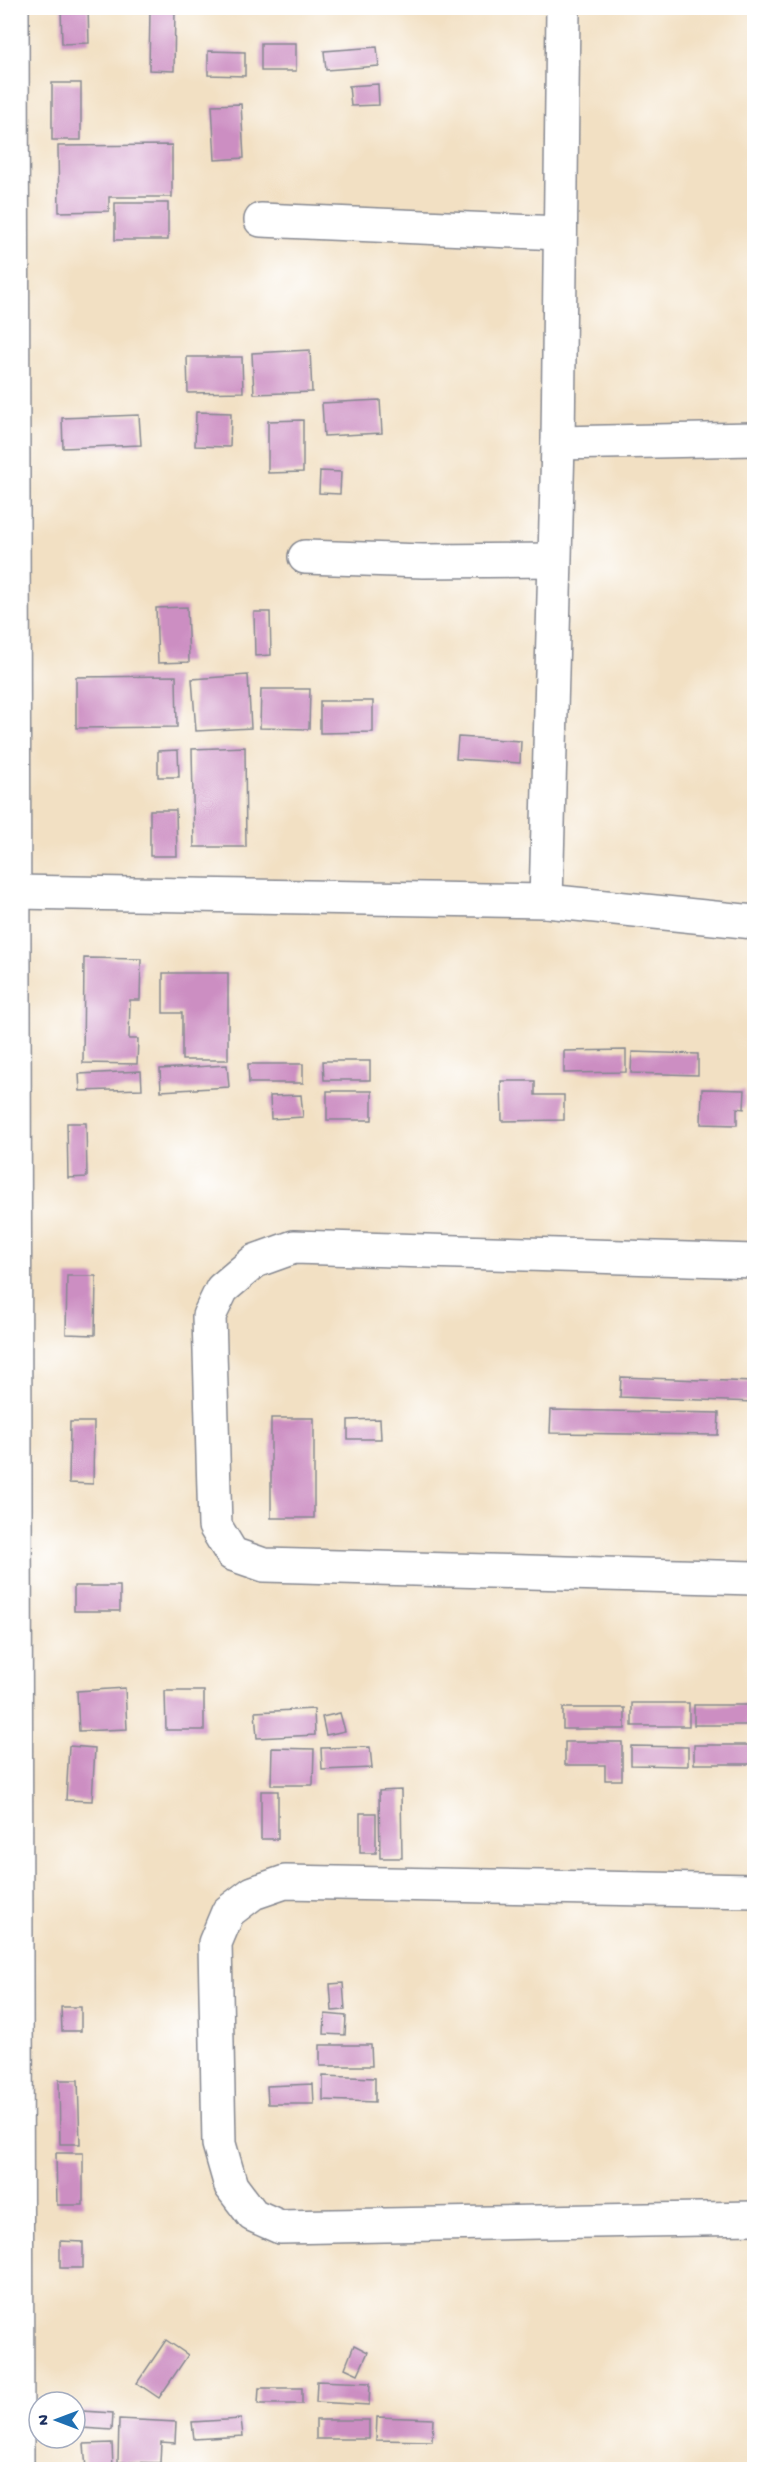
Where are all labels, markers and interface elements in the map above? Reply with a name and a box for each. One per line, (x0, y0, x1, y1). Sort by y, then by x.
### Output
north arrow (27, 2390, 87, 2450)
text: N (36, 2414, 55, 2425)

